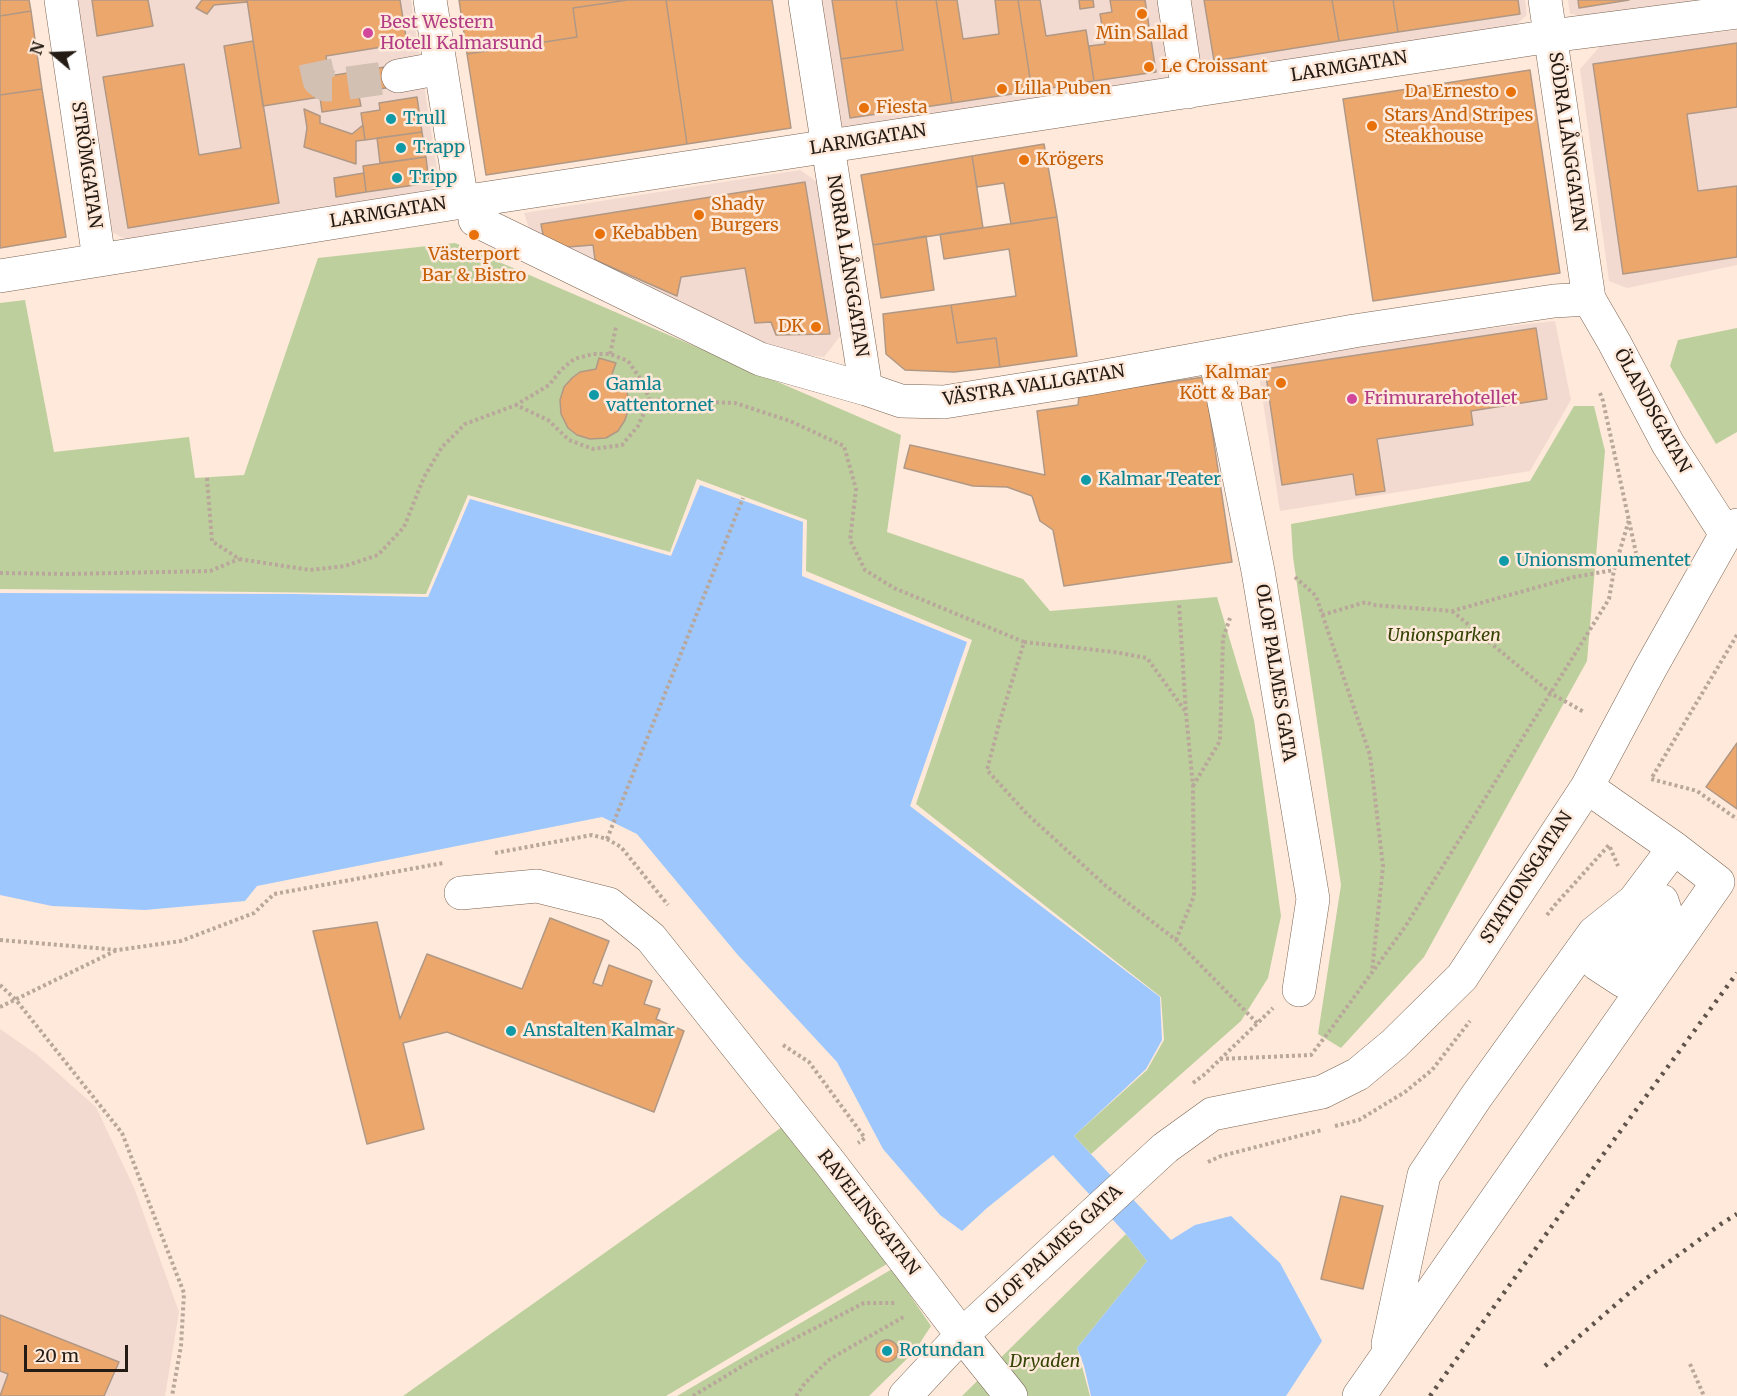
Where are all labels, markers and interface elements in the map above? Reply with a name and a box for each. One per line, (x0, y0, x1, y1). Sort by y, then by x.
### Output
marker: Min Sallad (1135, 7, 1149, 21)
place label: Best Western Hotell Kalmarsund (380, 12, 543, 54)
place label: Min Sallad (1096, 23, 1188, 45)
north arrow (24, 24, 84, 84)
marker: Best Western Hotell Kalmarsund (361, 26, 375, 40)
text: N (25, 39, 48, 57)
street label: LARMGATAN (1289, 47, 1409, 87)
street label: SÖDRA LÅNGGATAN (1544, 51, 1590, 233)
place label: Le Croissant (1161, 56, 1268, 78)
marker: Le Croissant (1142, 60, 1156, 74)
place label: Lilla Puben (1014, 78, 1111, 100)
place label: Da Ernesto (1404, 81, 1499, 103)
marker: Lilla Puben (995, 82, 1009, 96)
marker: Da Ernesto (1504, 85, 1518, 99)
place label: Fiesta (876, 97, 928, 119)
street label: STRÖMGATAN (66, 100, 106, 230)
marker: Fiesta (857, 101, 871, 115)
place label: Stars And Stripes Steakhouse (1384, 105, 1533, 148)
place label: Trull (403, 108, 446, 130)
marker: Trull (384, 112, 398, 126)
marker: Stars And Stripes Steakhouse (1365, 119, 1379, 133)
street label: LARMGATAN (808, 120, 928, 160)
place label: Trapp (413, 137, 465, 159)
marker: Trapp (394, 141, 408, 155)
place label: Krögers (1036, 149, 1104, 171)
marker: Krögers (1017, 153, 1031, 167)
place label: Tripp (409, 167, 457, 189)
marker: Tripp (390, 171, 404, 185)
street label: NORRA LÅNGGATAN (822, 173, 872, 359)
street label: LARMGATAN (328, 193, 448, 233)
place label: Shady Burgers (711, 194, 779, 236)
marker: Shady Burgers (692, 208, 706, 222)
place label: Kebabben (612, 223, 698, 245)
marker: Kebabben (593, 227, 607, 241)
marker: Västerport Bar & Bistro (467, 228, 481, 242)
place label: Västerport Bar & Bistro (422, 244, 526, 286)
place label: DK (778, 316, 804, 338)
marker: DK (809, 320, 823, 334)
street label: ÖLANDSGATAN (1609, 345, 1695, 477)
street label: VÄSTRA VALLGATAN (942, 361, 1126, 411)
place label: Kalmar Kött & Bar (1179, 362, 1269, 404)
place label: Gamla vattentornet (606, 374, 714, 416)
marker: Kalmar Kött & Bar (1274, 376, 1288, 390)
marker: Gamla vattentornet (587, 388, 601, 402)
place label: Frimurarehotellet (1364, 388, 1518, 410)
marker: Frimurarehotellet (1345, 392, 1359, 406)
place label: Kalmar Teater (1098, 469, 1221, 491)
marker: Kalmar Teater (1079, 473, 1093, 487)
place label: Unionsmonumentet (1516, 550, 1691, 572)
marker: Unionsmonumentet (1497, 554, 1511, 568)
street label: OLOF PALMES GATA (1250, 583, 1300, 763)
park label: Unionsparken (1387, 625, 1501, 647)
street label: STATIONSGATAN (1476, 808, 1578, 948)
place label: Anstalten Kalmar (523, 1020, 675, 1042)
marker: Anstalten Kalmar (504, 1024, 518, 1038)
street label: RAVELINSGATAN (812, 1146, 924, 1280)
street label: OLOF PALMES GATA (981, 1181, 1127, 1319)
scale bar (27, 1333, 130, 1371)
place label: Rotundan (899, 1340, 985, 1362)
text: 20 m (35, 1344, 79, 1367)
marker: Rotundan (880, 1344, 894, 1358)
park label: Dryaden (1010, 1351, 1080, 1373)

